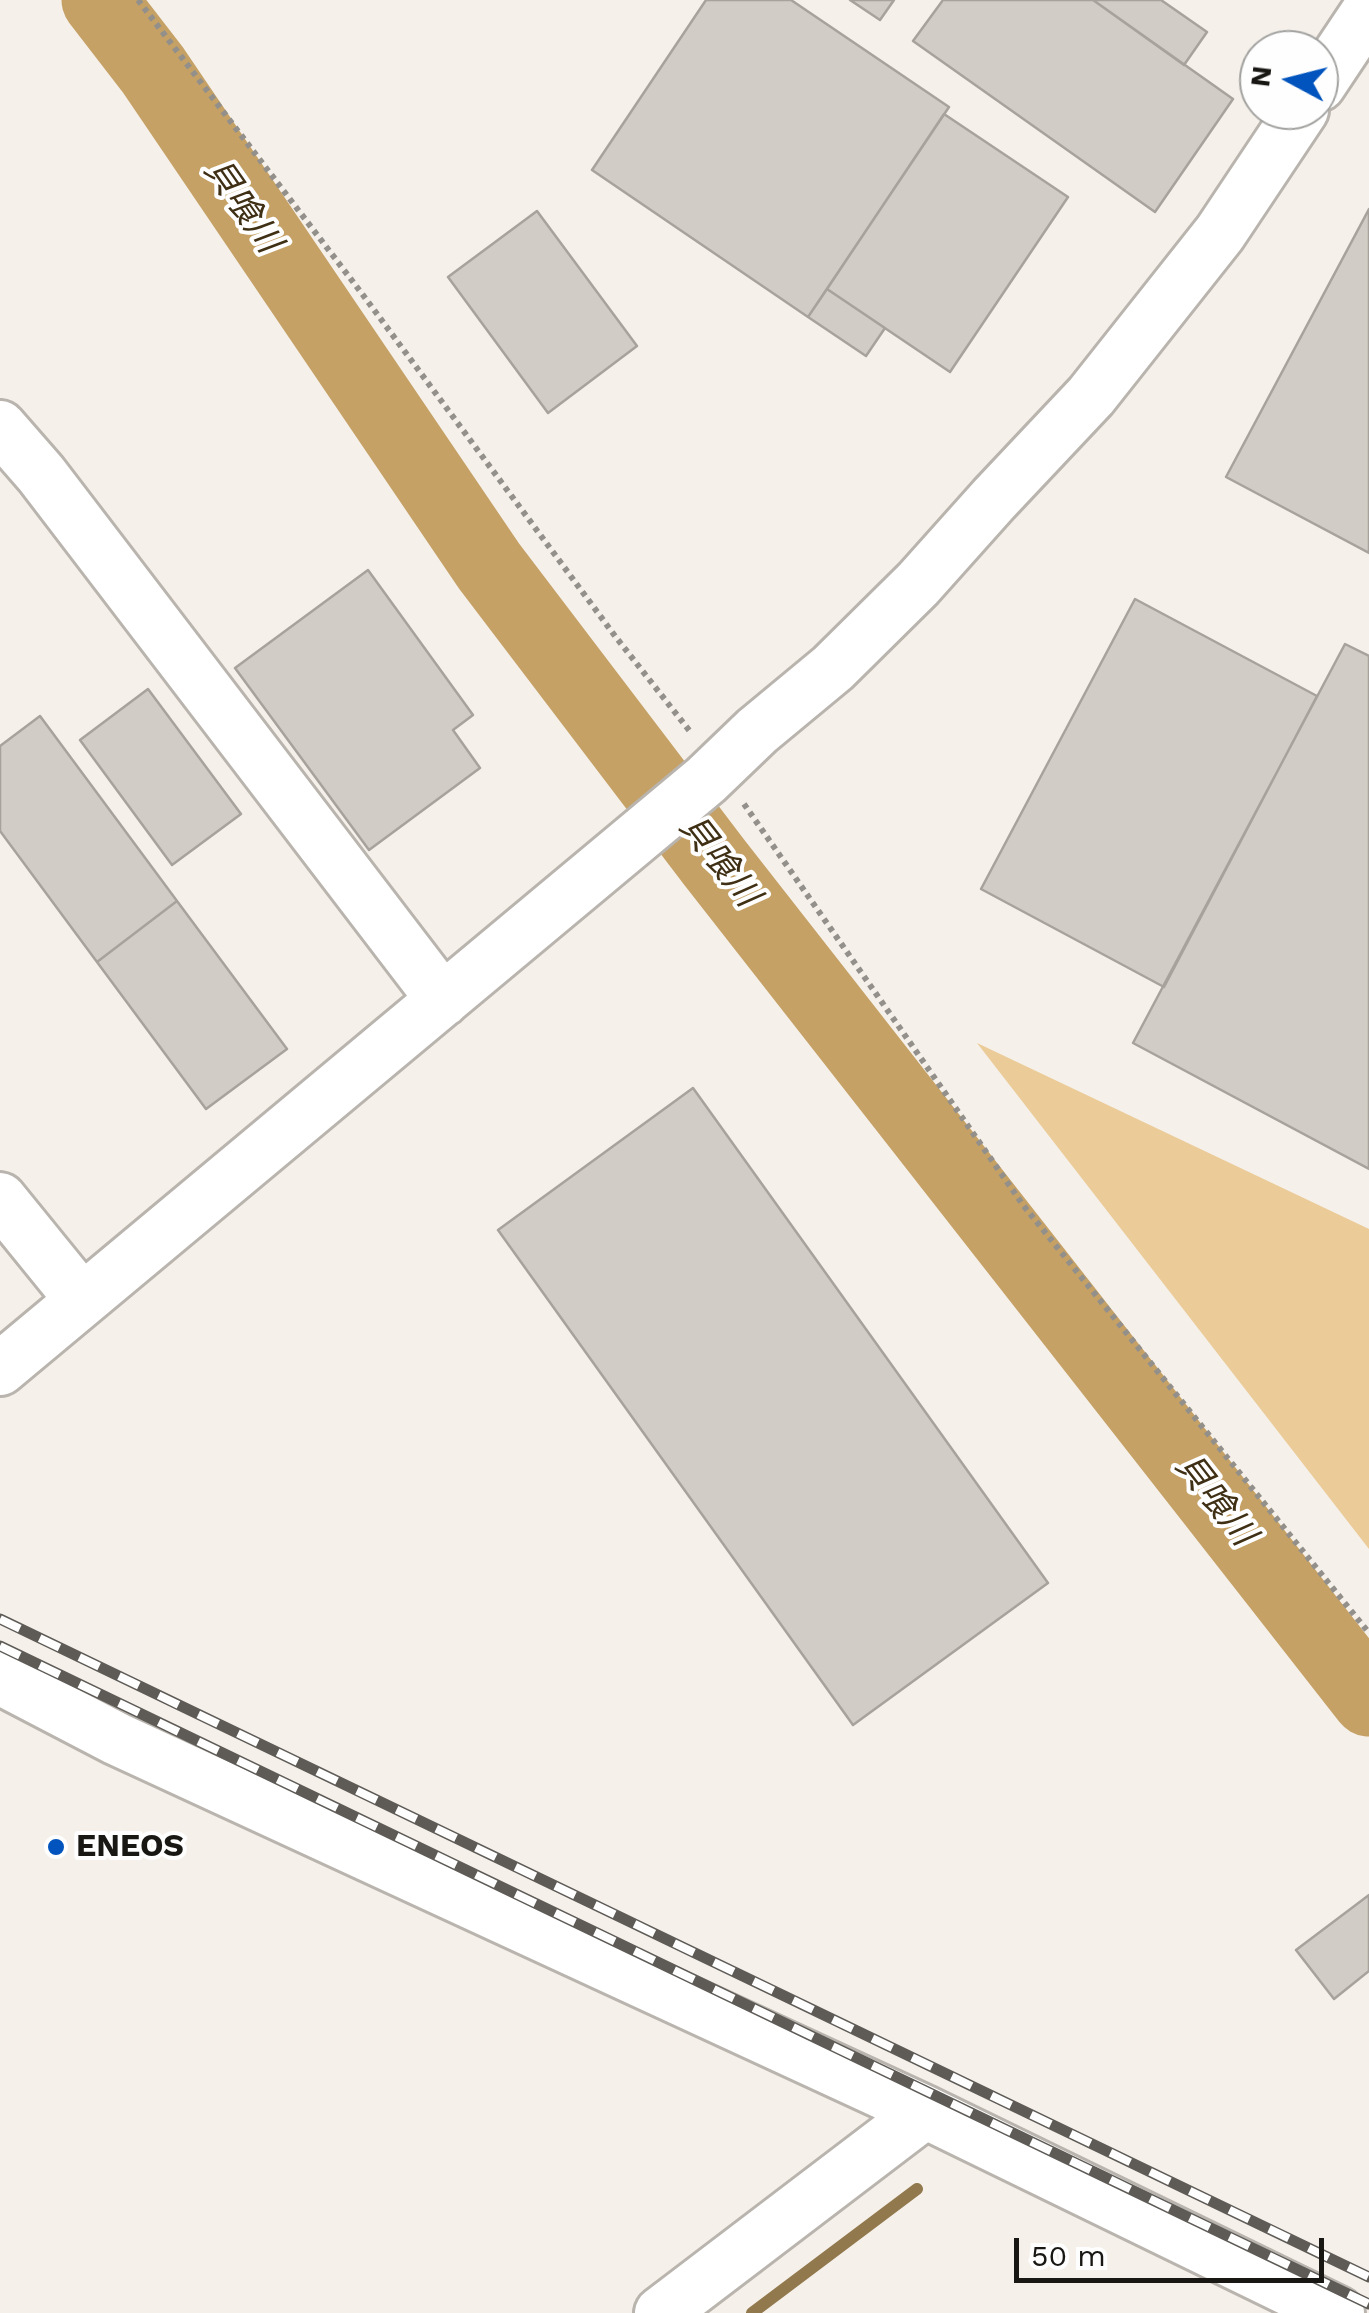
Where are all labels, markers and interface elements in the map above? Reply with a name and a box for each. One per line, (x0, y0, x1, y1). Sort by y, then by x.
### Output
north arrow (1239, 30, 1339, 130)
text: N (1243, 64, 1278, 89)
water label: 貝喰川 (195, 151, 289, 261)
water label: 貝喰川 (670, 807, 768, 915)
water label: 貝喰川 (1166, 1446, 1264, 1554)
place label: ENEOS (76, 1828, 184, 1866)
marker: ENEOS (45, 1836, 67, 1858)
scale bar (1019, 2218, 1329, 2280)
text: 50 m (1031, 2238, 1106, 2273)

